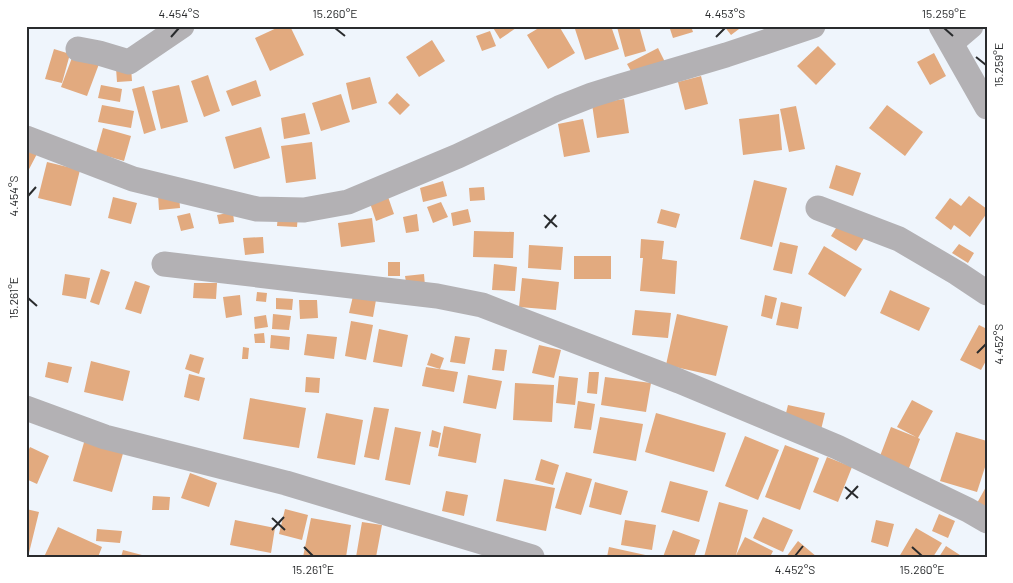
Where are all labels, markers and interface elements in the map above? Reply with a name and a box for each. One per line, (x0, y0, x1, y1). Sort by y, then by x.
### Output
text: 4.454°S (159, 6, 199, 20)
text: 15.260°E (313, 6, 357, 20)
text: 4.453°S (705, 6, 745, 20)
text: 15.259°E (922, 6, 966, 20)
text: 15.259°E (991, 43, 1005, 87)
text: 4.454°S (6, 176, 20, 216)
text: 15.261°E (6, 277, 20, 319)
text: 4.452°S (991, 324, 1005, 364)
text: 15.261°E (292, 562, 334, 576)
text: 4.452°S (775, 562, 815, 576)
text: 15.260°E (900, 562, 944, 576)

